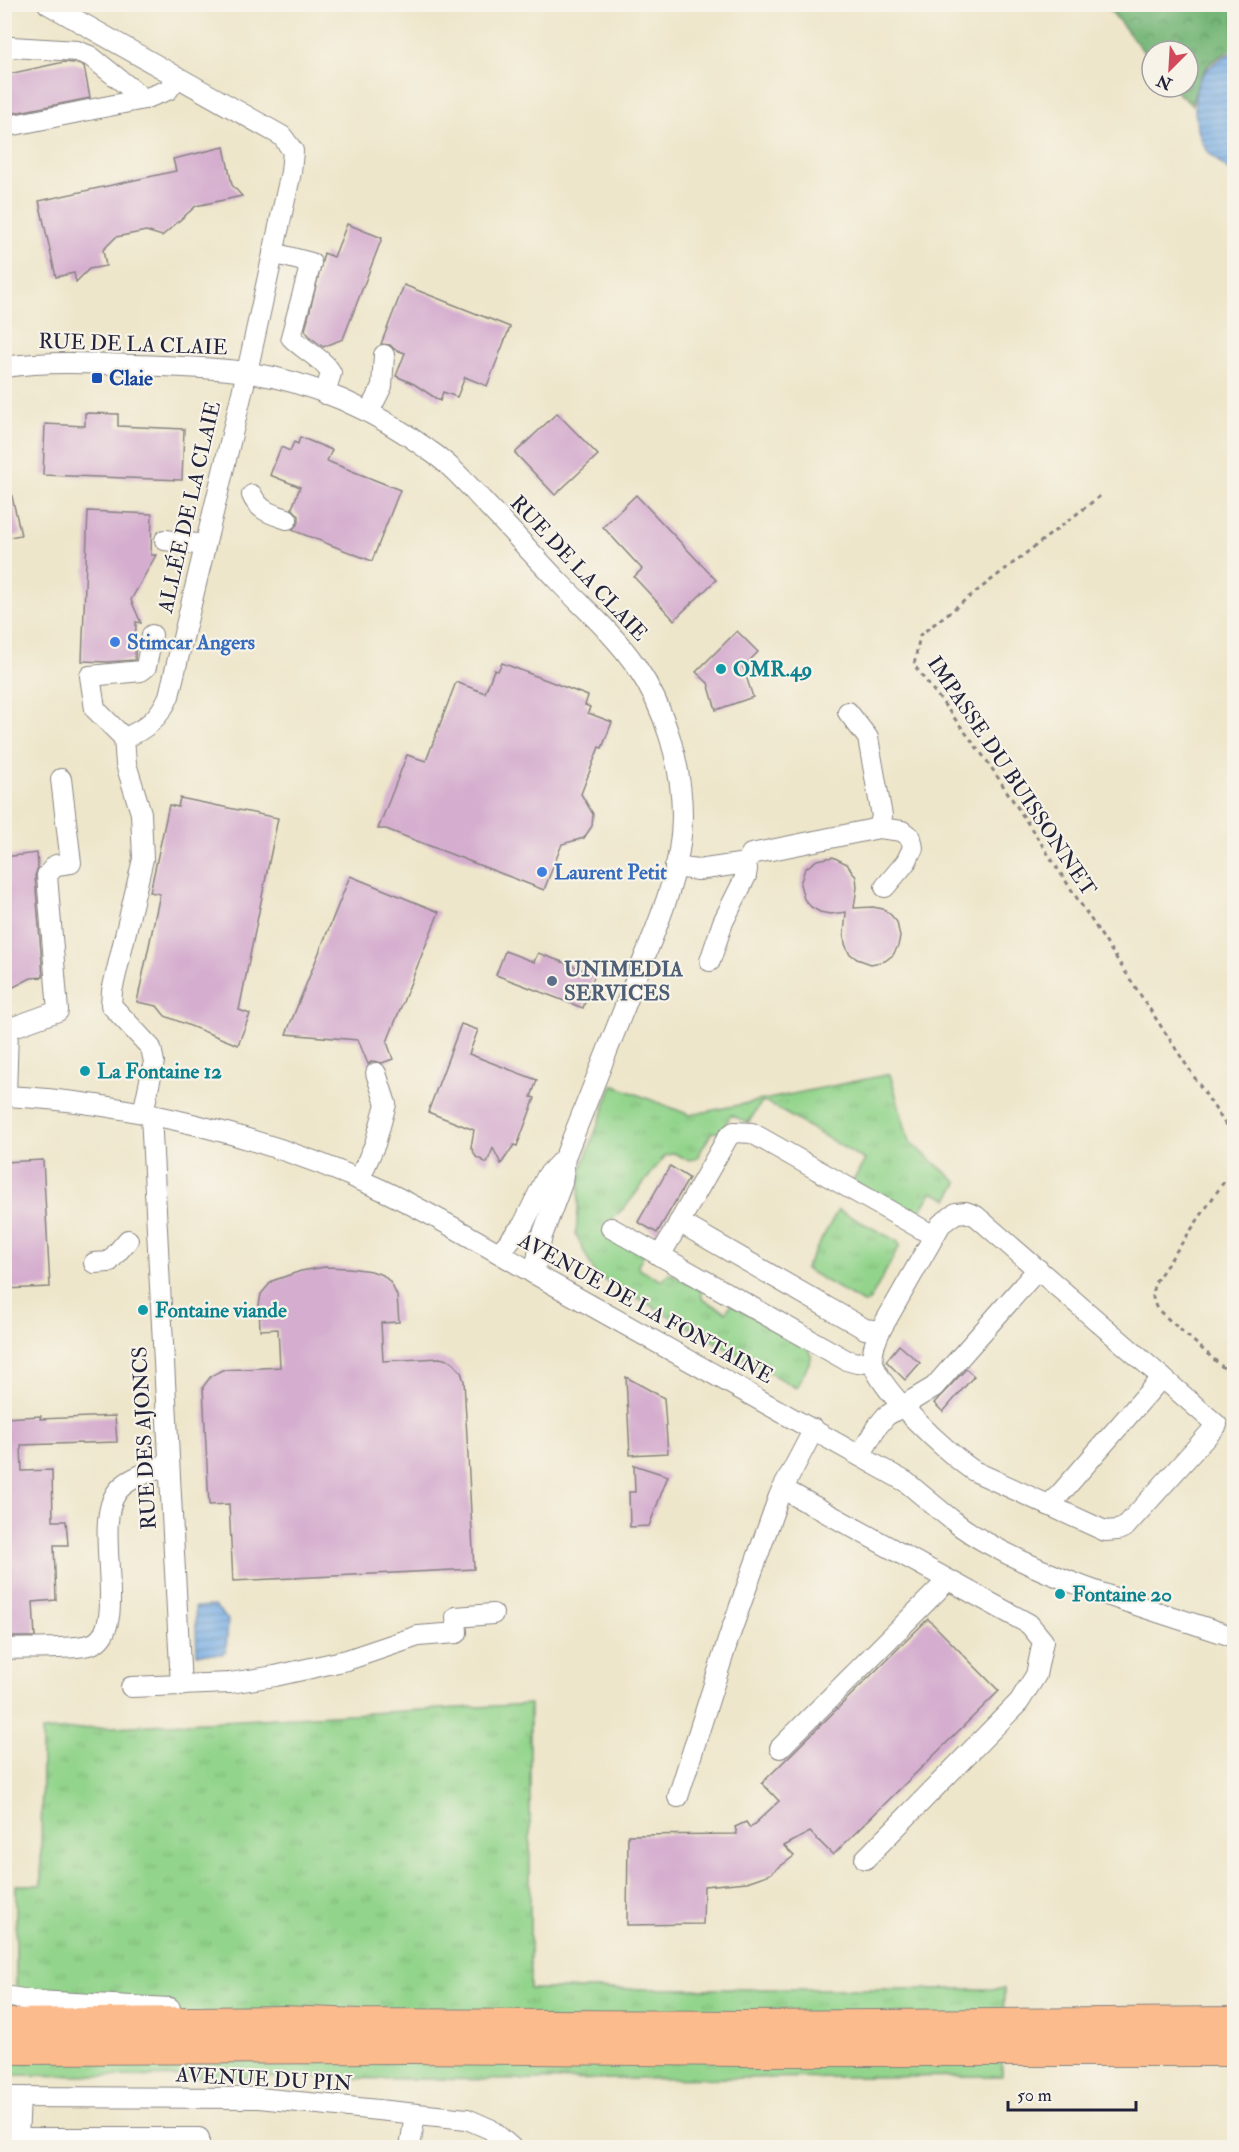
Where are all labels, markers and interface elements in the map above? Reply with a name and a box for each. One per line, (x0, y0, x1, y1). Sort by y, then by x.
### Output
north arrow (1140, 39, 1200, 99)
text: N (1153, 69, 1176, 94)
street label: RUE DE LA CLAIE (38, 328, 228, 361)
place label: Claie (109, 365, 153, 392)
marker: Claie (90, 371, 104, 385)
street label: ALLÉE DE LA CLAIE (152, 399, 227, 616)
street label: RUE DE LA CLAIE (504, 490, 653, 647)
place label: Stimcar Angers (127, 629, 255, 656)
marker: Stimcar Angers (108, 635, 122, 649)
street label: IMPASSE DU BUISSONNET (921, 651, 1102, 902)
place label: OMR.49 (733, 656, 812, 683)
marker: OMR.49 (714, 662, 728, 676)
place label: Laurent Petit (554, 859, 667, 886)
marker: Laurent Petit (535, 865, 549, 879)
place label: UNIMEDIA SERVICES (564, 956, 684, 1007)
marker: UNIMEDIA SERVICES (545, 974, 559, 988)
place label: La Fontaine 12 (97, 1058, 222, 1085)
marker: La Fontaine 12 (78, 1064, 92, 1078)
street label: AVENUE DE LA FONTAINE (513, 1226, 778, 1390)
place label: Fontaine viande (155, 1297, 287, 1324)
marker: Fontaine viande (136, 1303, 150, 1317)
street label: RUE DES AJONCS (126, 1346, 163, 1530)
place label: Fontaine 20 (1072, 1581, 1172, 1608)
marker: Fontaine 20 (1053, 1587, 1067, 1601)
street label: AVENUE DU PIN (174, 2061, 353, 2098)
scale bar (1008, 2074, 1136, 2112)
text: 50 m (1017, 2084, 1052, 2107)

